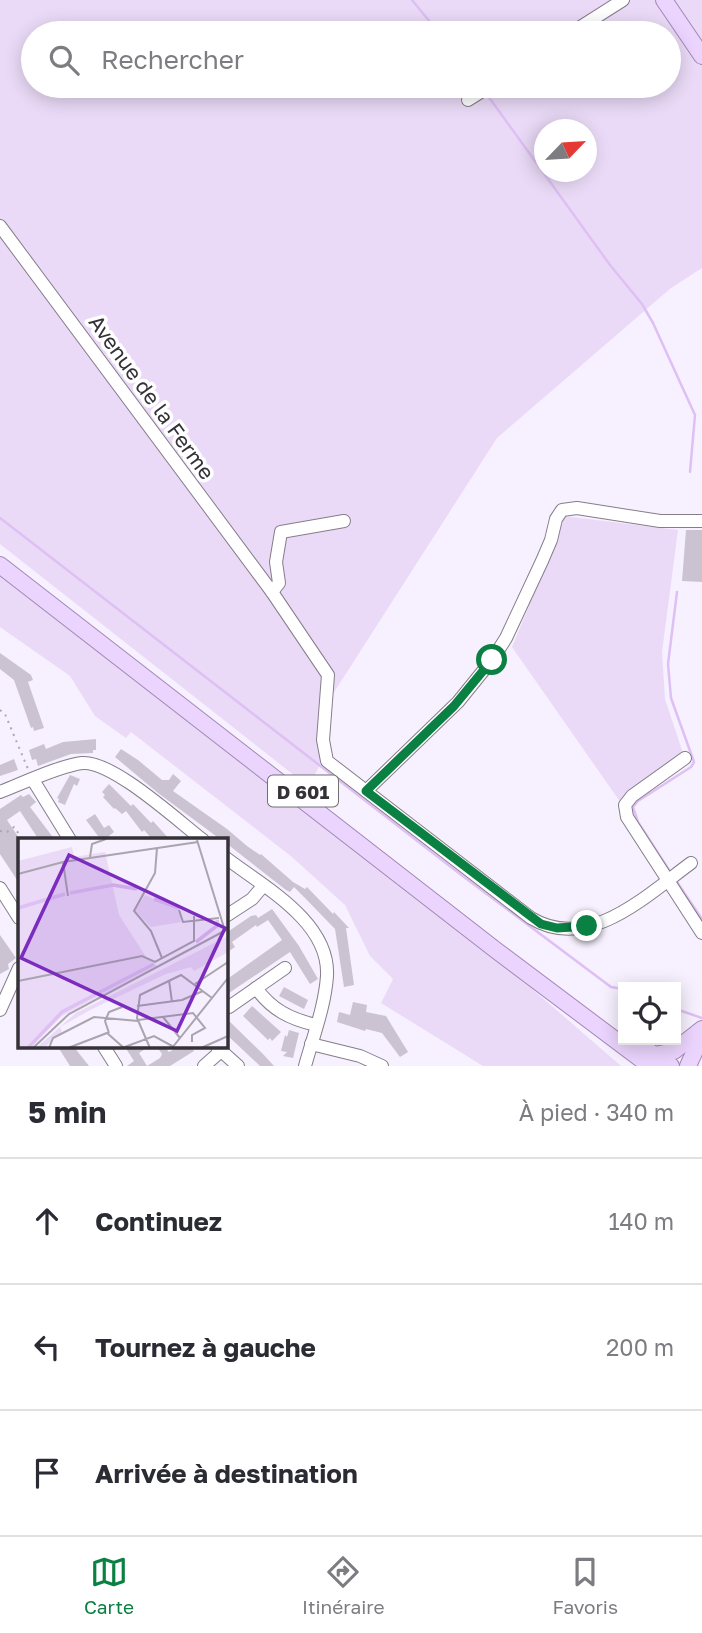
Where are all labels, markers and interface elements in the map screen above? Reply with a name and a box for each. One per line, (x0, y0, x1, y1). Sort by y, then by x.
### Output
search box (21, 21, 681, 98)
icon: search (45, 41, 83, 79)
text: Rechercher (101, 44, 244, 75)
north arrow (534, 119, 597, 182)
street label: Avenue de la Ferme (84, 310, 220, 484)
route start (476, 644, 507, 675)
road number: D 601 (268, 776, 338, 806)
inset map (18, 838, 228, 1048)
route end (571, 910, 602, 941)
map controls (618, 982, 681, 1045)
button: locate (618, 982, 681, 1045)
text: 5 min (28, 1094, 106, 1130)
text: À pied · 340 m (519, 1098, 674, 1126)
icon: ahead (28, 1202, 66, 1240)
text: Continuez (95, 1206, 222, 1237)
text: 140 m (608, 1207, 674, 1235)
icon: left (28, 1328, 66, 1366)
text: Tournez à gauche (95, 1332, 316, 1363)
text: 200 m (606, 1333, 674, 1361)
icon: arrive (28, 1454, 66, 1492)
text: Arrivée à destination (95, 1458, 358, 1489)
tab: Carte (84, 1553, 134, 1618)
tab: Itinéraire (302, 1553, 385, 1618)
tab: Favoris (553, 1553, 618, 1618)

